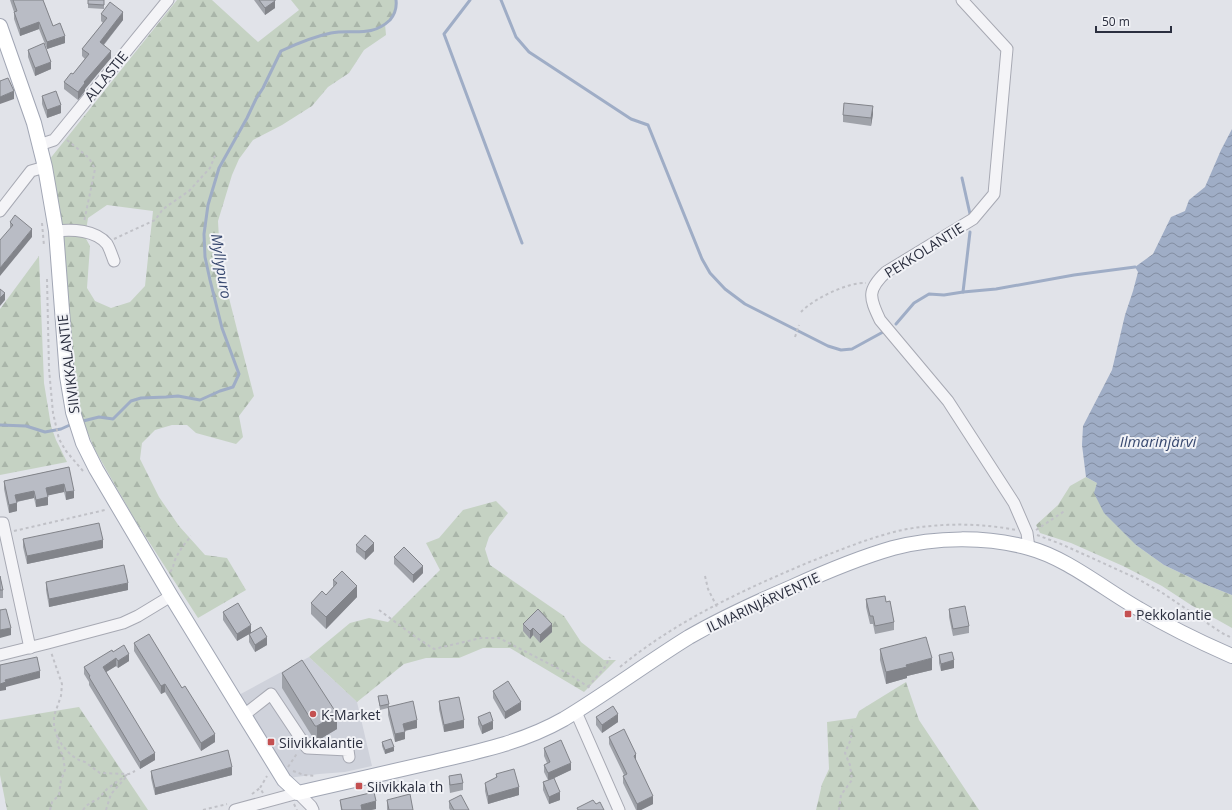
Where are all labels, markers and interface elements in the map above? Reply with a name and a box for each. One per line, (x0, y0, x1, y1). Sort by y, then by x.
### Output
scale bar (1096, 8, 1171, 34)
text: 50 m (1102, 13, 1130, 30)
street label: ALLASTIE (80, 47, 132, 105)
street label: PEKKOLANTIE (881, 218, 967, 282)
water label: Myllypuro (207, 232, 237, 300)
street label: SIIVIKKALANTIE (52, 313, 84, 415)
water label: Ilmarinjärvi (1120, 431, 1197, 451)
street label: ILMARINJÄRVENTIE (703, 567, 823, 637)
place label: Pekkolantie (1136, 605, 1212, 624)
marker: Pekkolantie (1123, 609, 1133, 619)
place label: K-Market (321, 705, 380, 724)
marker: K-Market (308, 709, 318, 719)
place label: Siivikkalantie (279, 733, 363, 752)
marker: Siivikkalantie (266, 737, 276, 747)
place label: Siivikkala th (367, 777, 443, 796)
marker: Siivikkala th (354, 781, 364, 791)

